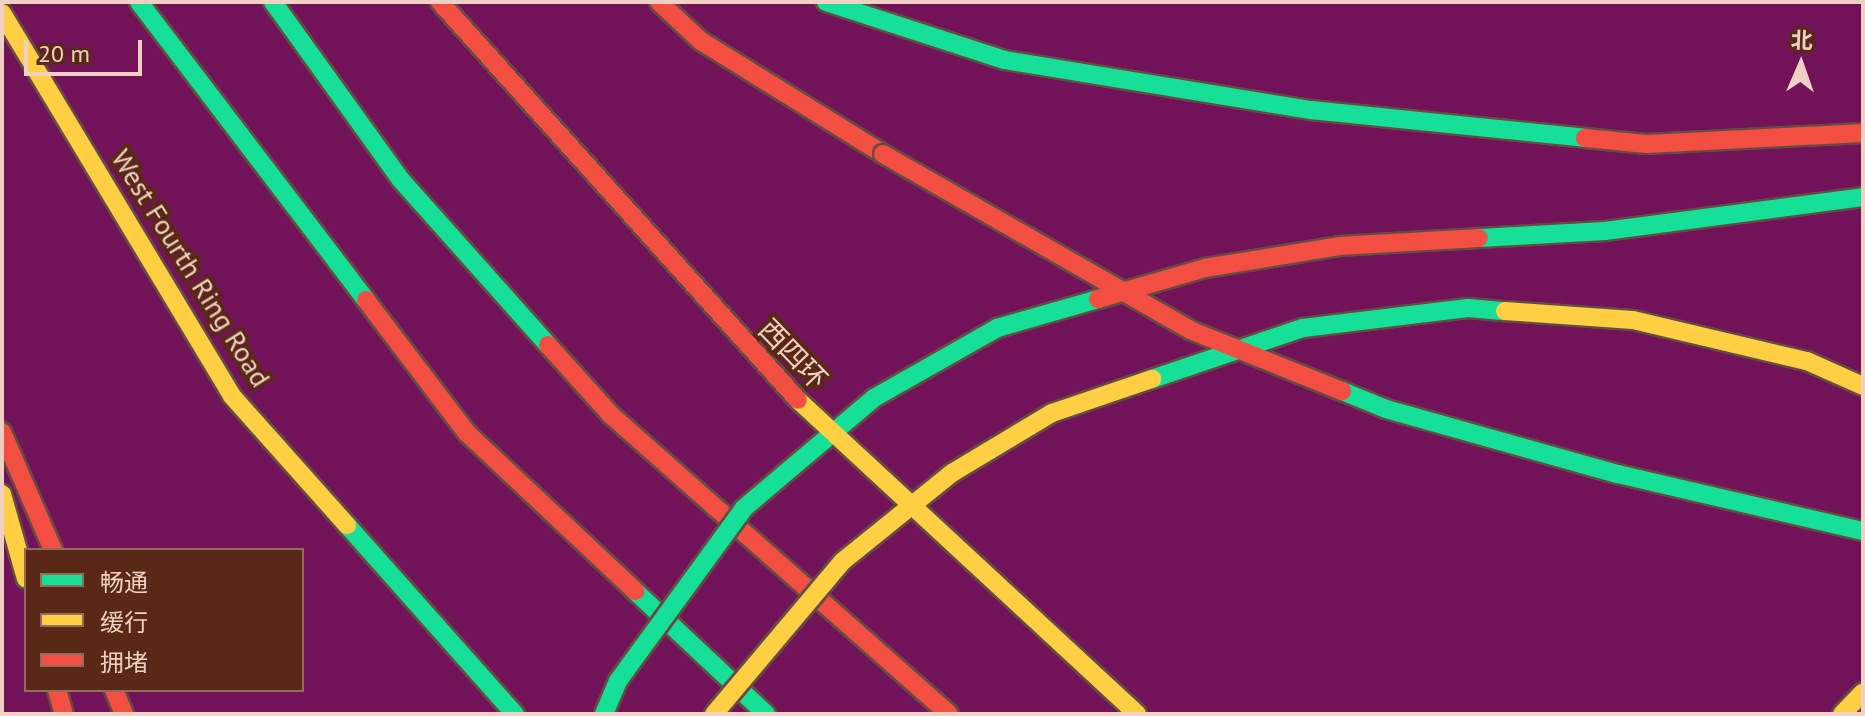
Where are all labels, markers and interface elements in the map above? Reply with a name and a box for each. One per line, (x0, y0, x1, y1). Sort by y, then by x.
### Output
scale bar (28, 24, 146, 74)
north arrow (1761, 24, 1841, 104)
text: 北 (1790, 26, 1813, 54)
text: 20 m (38, 38, 90, 69)
street label: West Fourth Ring Road (104, 143, 278, 393)
street label: 西四环 (752, 312, 834, 396)
legend (24, 548, 304, 692)
text: 畅通 (100, 567, 148, 598)
text: 缓行 (100, 607, 148, 638)
text: 拥堵 (100, 647, 148, 678)

